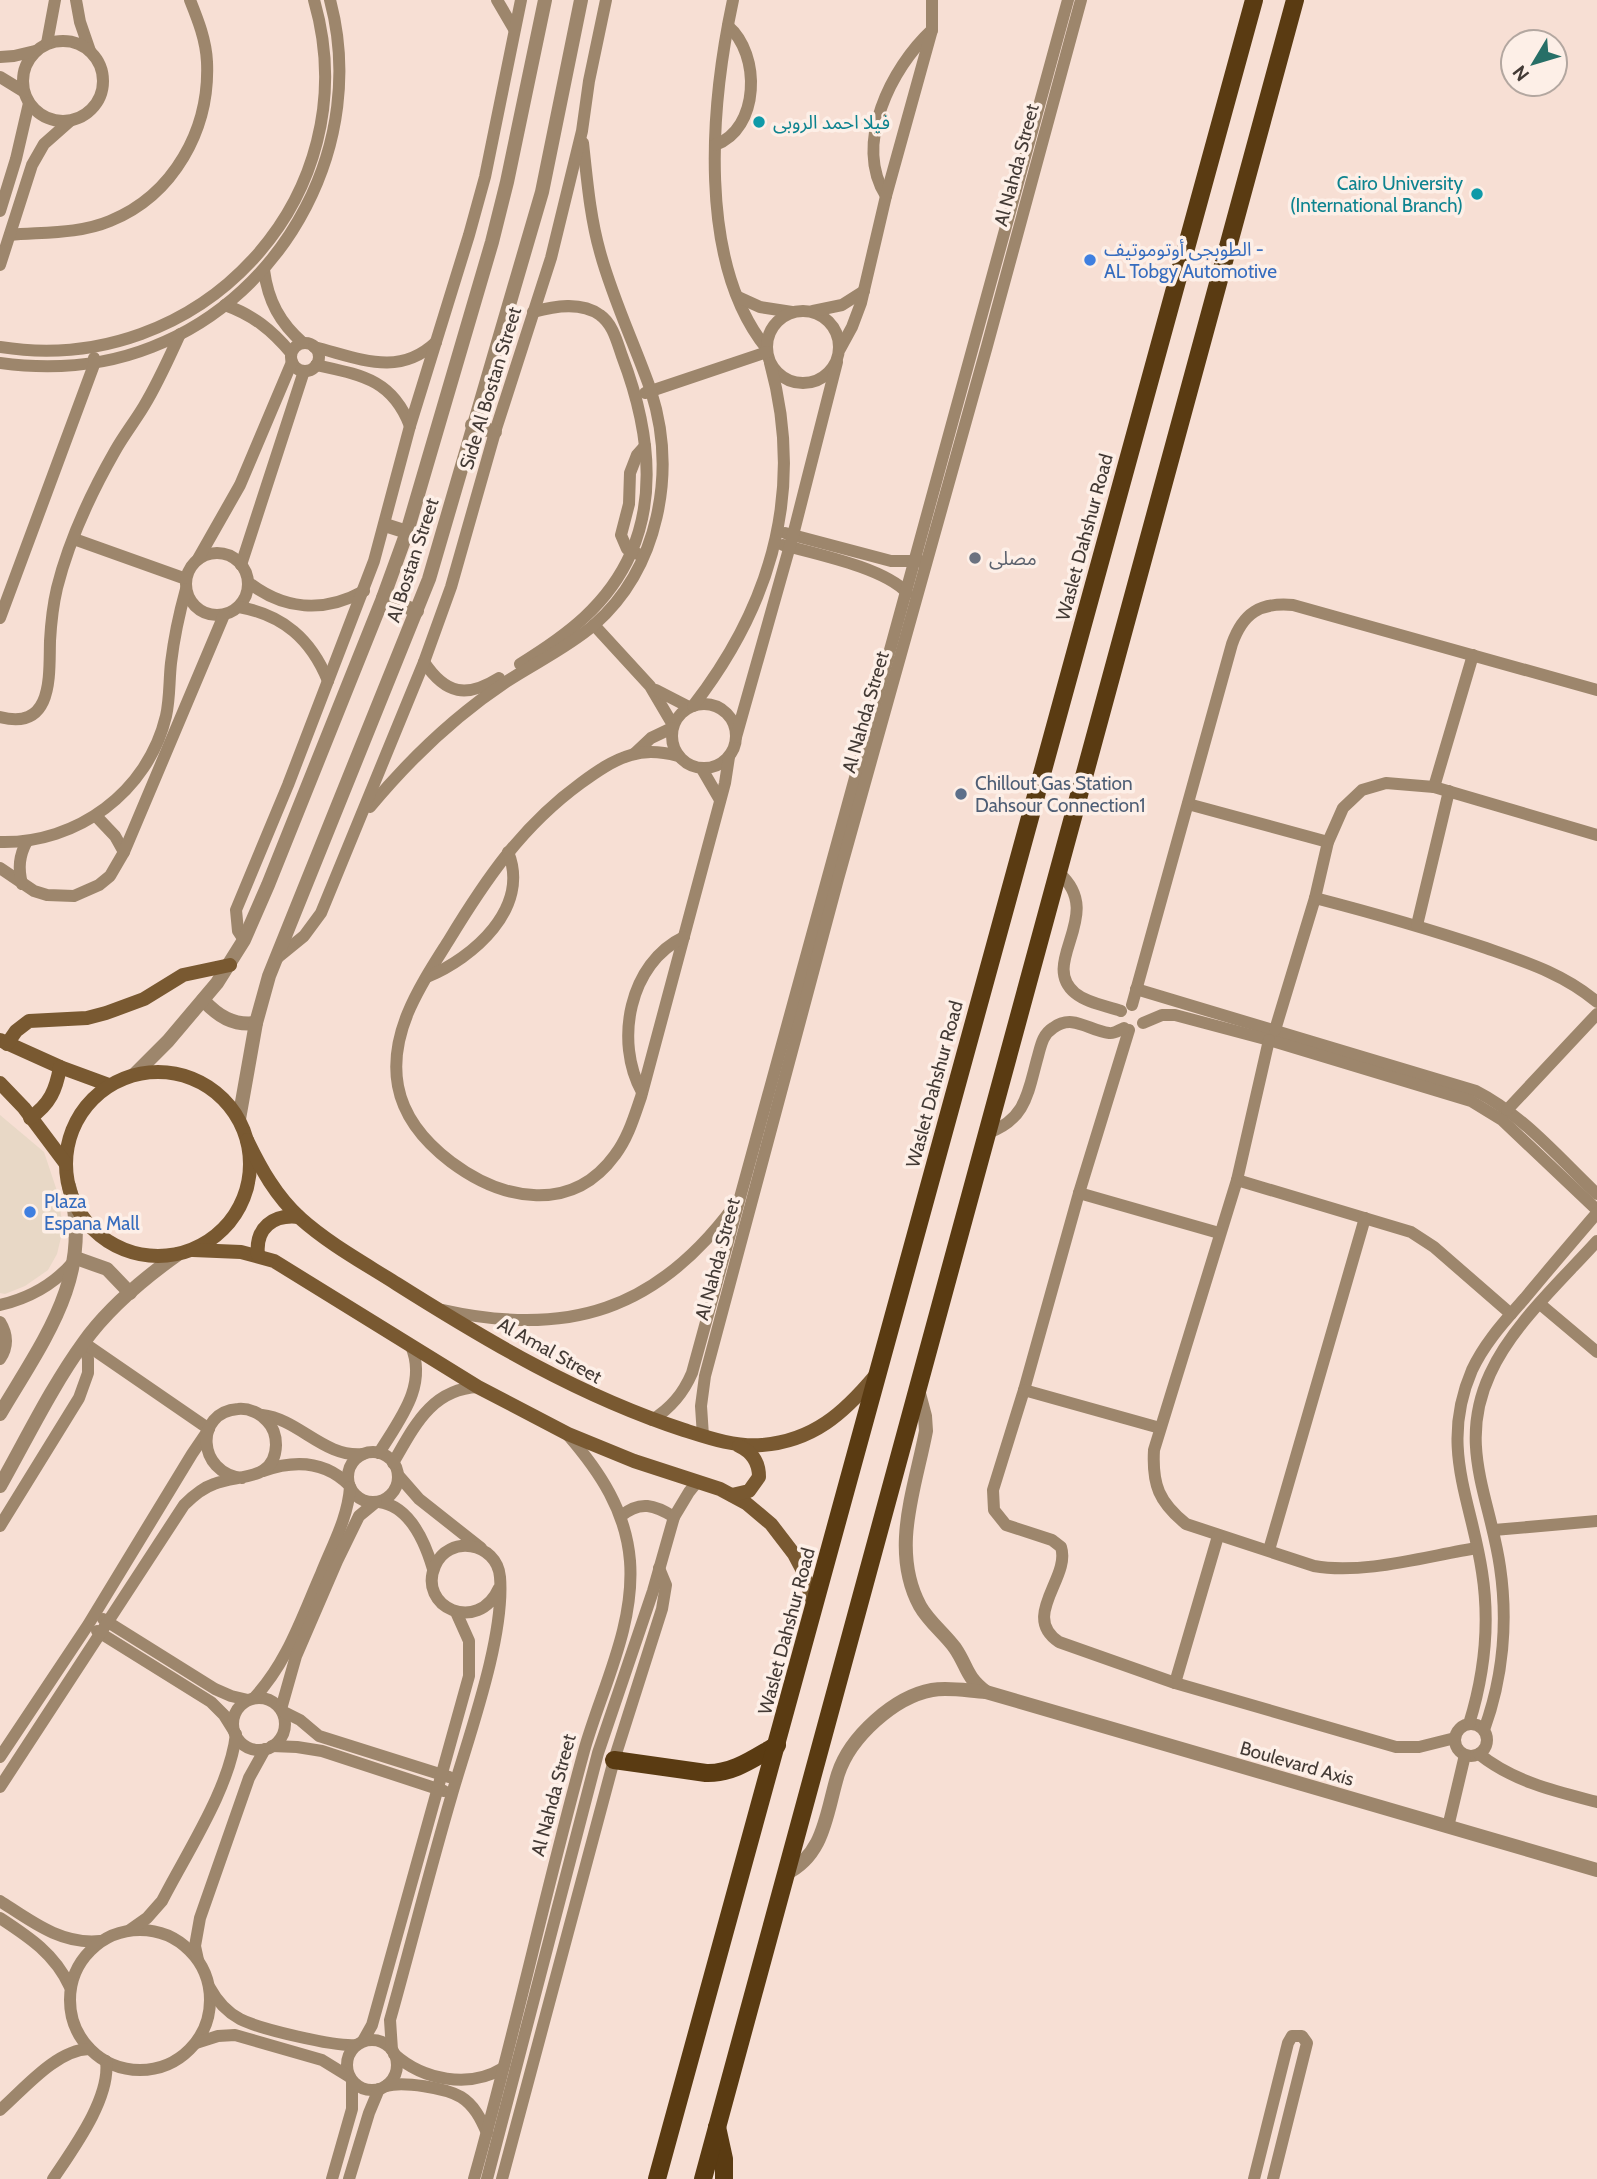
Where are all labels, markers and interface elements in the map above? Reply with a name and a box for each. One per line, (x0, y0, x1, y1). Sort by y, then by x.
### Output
north arrow (1499, 28, 1569, 98)
text: N (1508, 61, 1534, 86)
street label: Al Nahda Street (989, 101, 1044, 229)
place label: فيلا احمد الروبى (773, 111, 890, 134)
marker: فيلا احمد الروبى (751, 114, 767, 130)
place label: Cairo University (International Branch) (1290, 172, 1463, 217)
marker: Cairo University (International Branch) (1469, 186, 1485, 202)
place label: الطوبجى أوتوموتيف - AL Tobgy Automotive (1104, 238, 1277, 283)
marker: الطوبجى أوتوموتيف - AL Tobgy Automotive (1082, 252, 1098, 268)
street label: Side Al Bostan Street (455, 304, 526, 472)
street label: Waslet Dahshur Road (1051, 451, 1118, 623)
street label: Al Bostan Street (382, 495, 444, 625)
place label: مصلى (989, 547, 1037, 570)
marker: مصلى (967, 550, 983, 566)
street label: Al Nahda Street (837, 648, 894, 776)
place label: Chillout Gas Station Dahsour Connection1 (975, 772, 1145, 817)
marker: Chillout Gas Station Dahsour Connection1 (953, 786, 969, 802)
street label: Waslet Dahshur Road (901, 998, 968, 1170)
place label: Plaza Espana Mall (44, 1190, 140, 1235)
street label: Al Nahda Street (690, 1195, 745, 1323)
marker: Plaza Espana Mall (22, 1204, 38, 1220)
street label: Al Amal Street (494, 1312, 606, 1389)
street label: Waslet Dahshur Road (753, 1545, 820, 1717)
street label: Al Nahda Street (526, 1731, 581, 1859)
street label: Boulevard Axis (1237, 1736, 1357, 1791)

